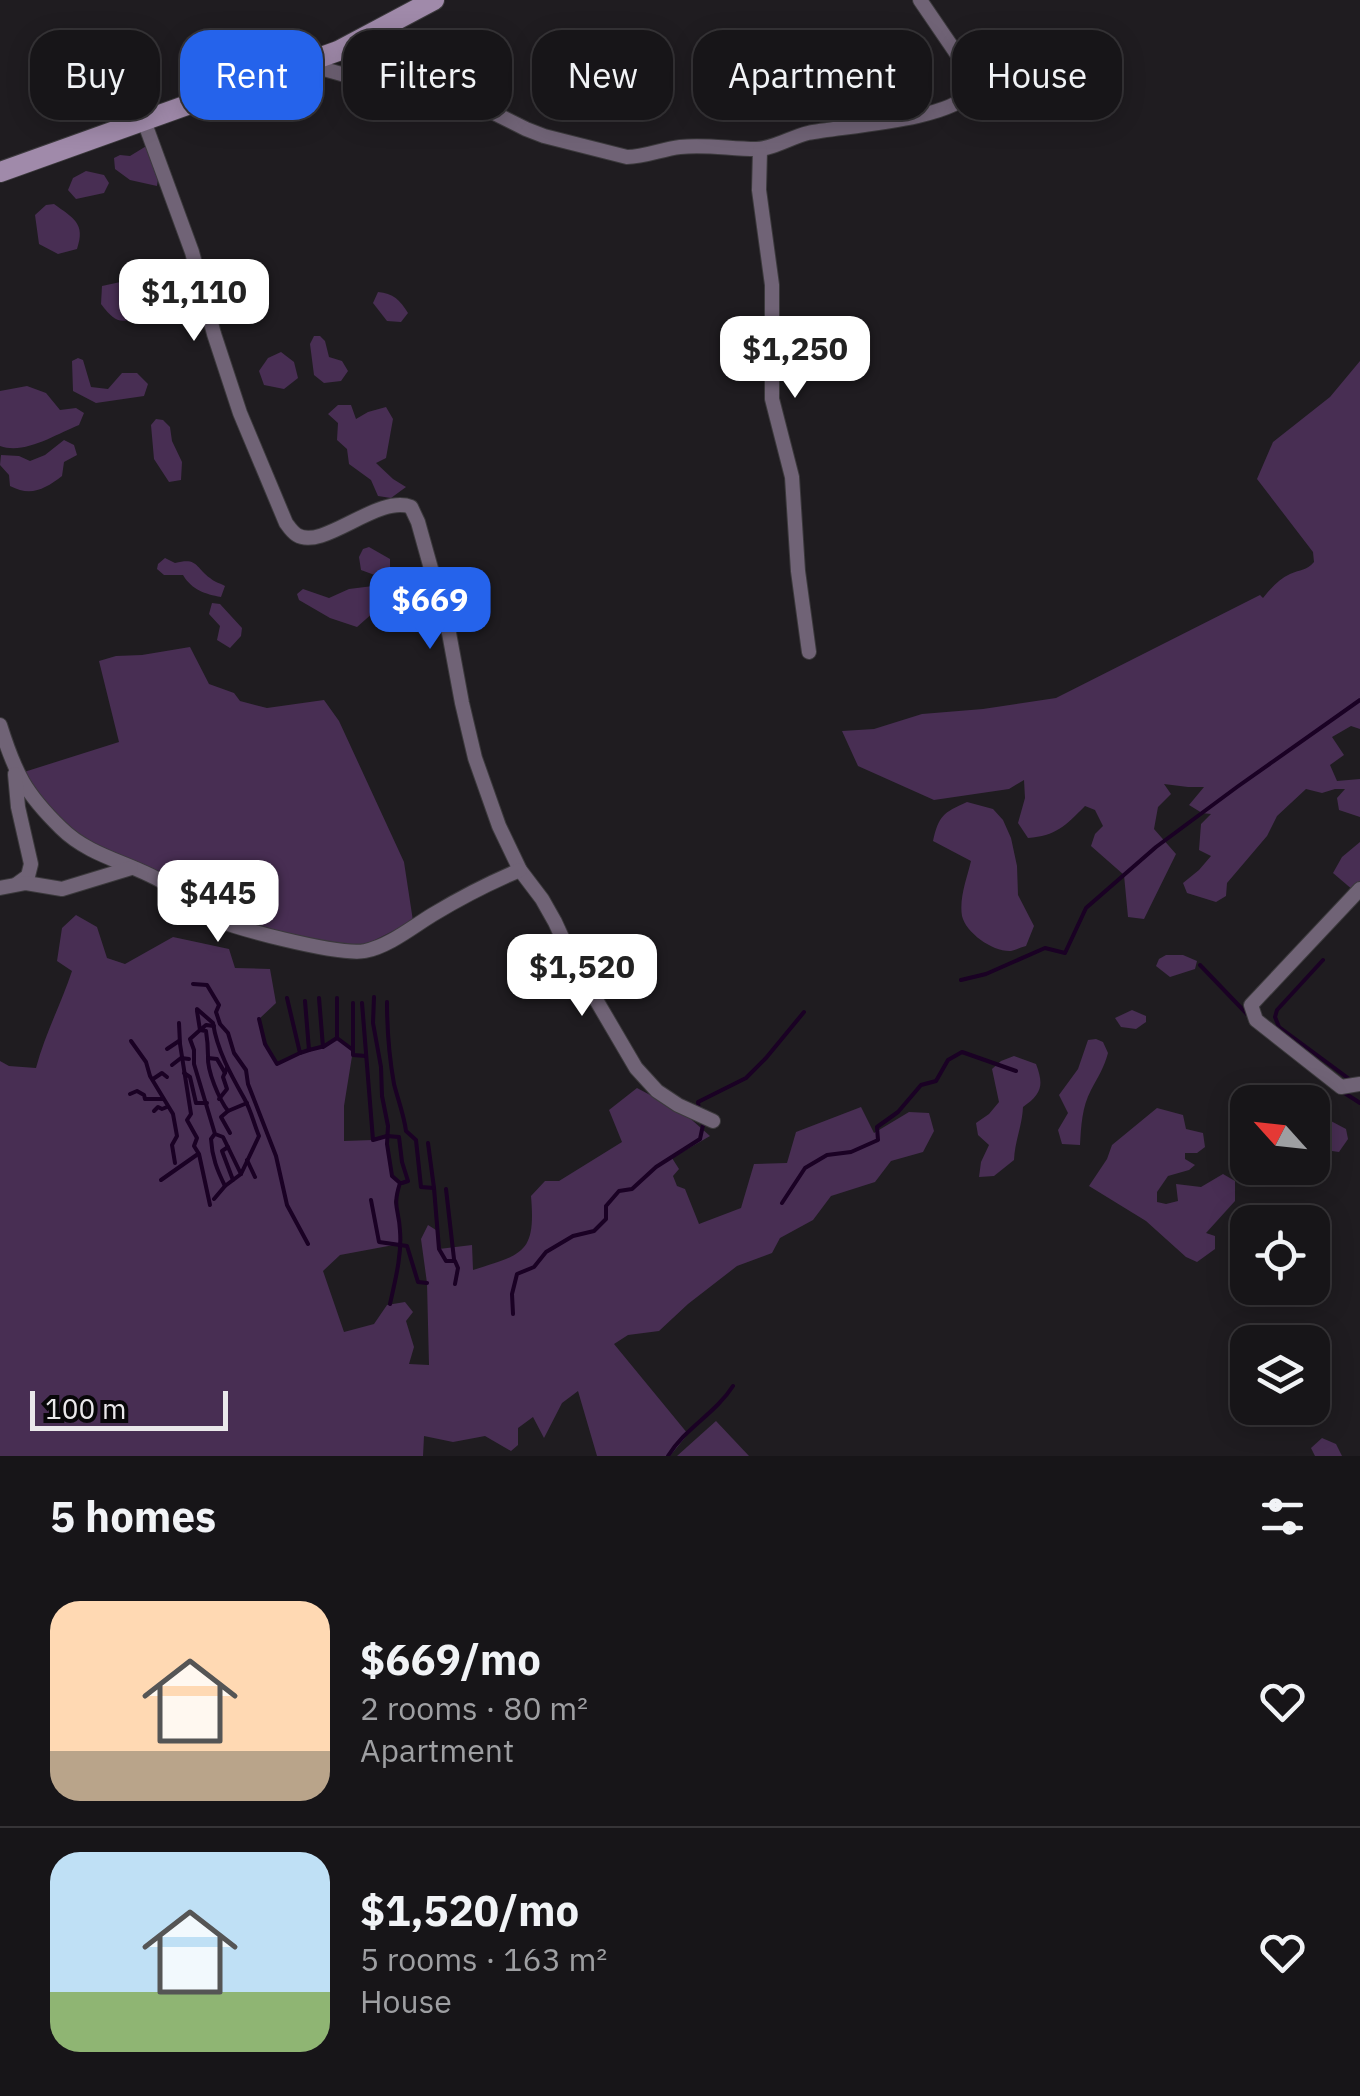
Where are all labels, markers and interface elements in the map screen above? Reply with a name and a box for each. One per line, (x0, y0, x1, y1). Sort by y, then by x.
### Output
chip: Buy (30, 30, 160, 120)
chip: Rent (180, 30, 323, 120)
chip: Filters (343, 30, 512, 120)
chip: New (532, 30, 673, 120)
chip: Apartment (693, 30, 932, 120)
chip: House (952, 30, 1122, 120)
pin: $1,110 (113, 259, 275, 344)
text: $1,110 (141, 270, 247, 312)
pin: $1,250 (714, 316, 876, 401)
text: $1,250 (742, 327, 848, 369)
pin: $669 (371, 567, 489, 652)
text: $669 (392, 578, 468, 620)
pin: $445 (159, 860, 277, 945)
text: $445 (180, 871, 256, 913)
pin: $1,520 (501, 934, 663, 1019)
text: $1,520 (529, 945, 635, 987)
north arrow (1230, 1085, 1330, 1185)
map controls (1230, 1085, 1330, 1425)
button: locate (1230, 1205, 1330, 1305)
button: layers (1230, 1325, 1330, 1425)
scale bar (30, 1386, 228, 1430)
text: 100 m (45, 1390, 126, 1427)
text: 5 homes (50, 1489, 216, 1544)
icon: filters (1255, 1489, 1310, 1544)
text: $669/mo (360, 1632, 541, 1687)
icon: home (130, 1641, 250, 1761)
icon: heart (1255, 1674, 1310, 1729)
text: 2 rooms · 80 m² (360, 1687, 588, 1729)
text: Apartment (360, 1729, 514, 1771)
text: $1,520/mo (360, 1883, 579, 1938)
icon: home (130, 1892, 250, 2012)
icon: heart (1255, 1925, 1310, 1980)
text: 5 rooms · 163 m² (360, 1938, 607, 1980)
text: House (360, 1980, 452, 2022)

